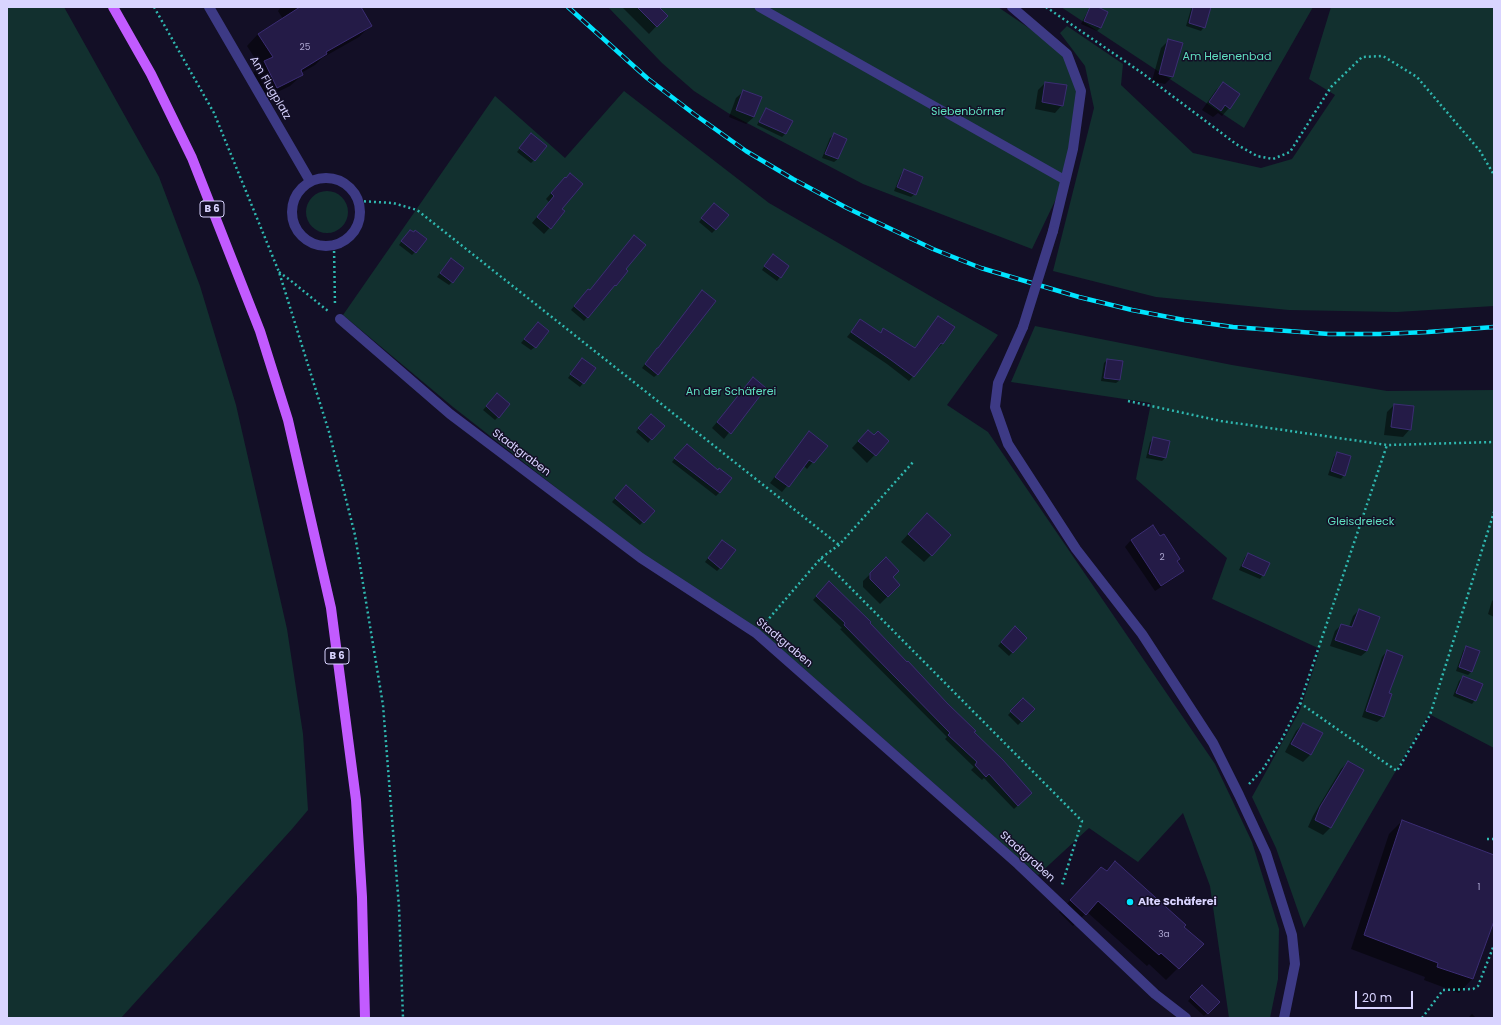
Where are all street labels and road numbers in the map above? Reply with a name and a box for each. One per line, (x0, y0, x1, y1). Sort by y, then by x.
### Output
street label: Am Flugplatz (247, 54, 293, 122)
road number: B 6 (200, 201, 224, 217)
street label: Stadtgraben (489, 427, 553, 479)
street label: Stadtgraben (753, 616, 815, 670)
road number: B 6 (325, 648, 349, 664)
street label: Stadtgraben (997, 829, 1057, 885)

